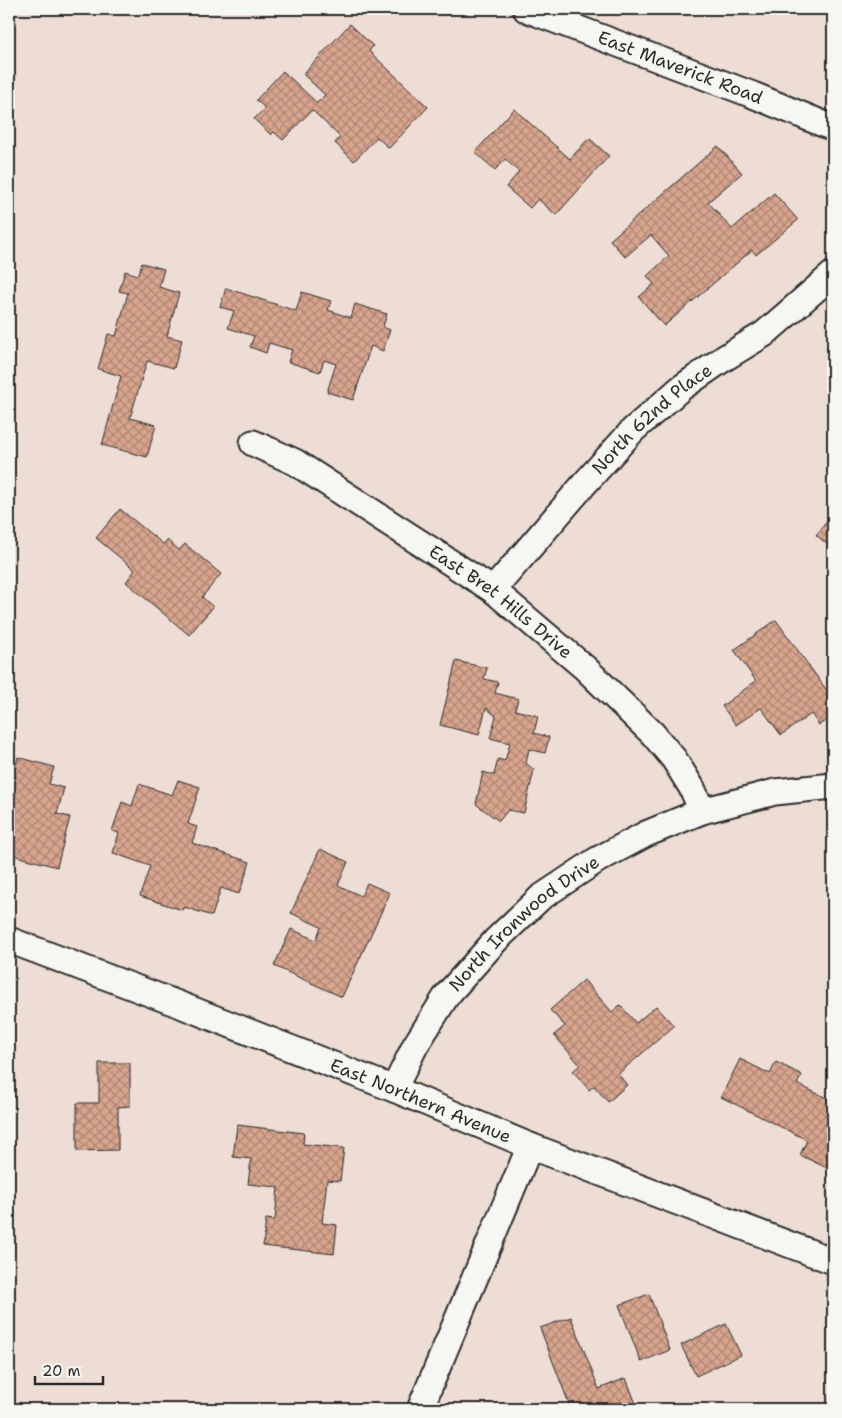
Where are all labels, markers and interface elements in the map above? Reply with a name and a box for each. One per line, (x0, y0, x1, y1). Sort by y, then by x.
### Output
street label: East Maverick Road (594, 25, 767, 110)
street label: North 62nd Place (586, 358, 717, 480)
street label: East Bret Hills Drive (424, 540, 577, 664)
street label: North Ironwood Drive (444, 850, 604, 997)
street label: East Northern Avenue (327, 1053, 515, 1149)
scale bar (35, 1353, 102, 1385)
text: 20 m (42, 1361, 81, 1381)

